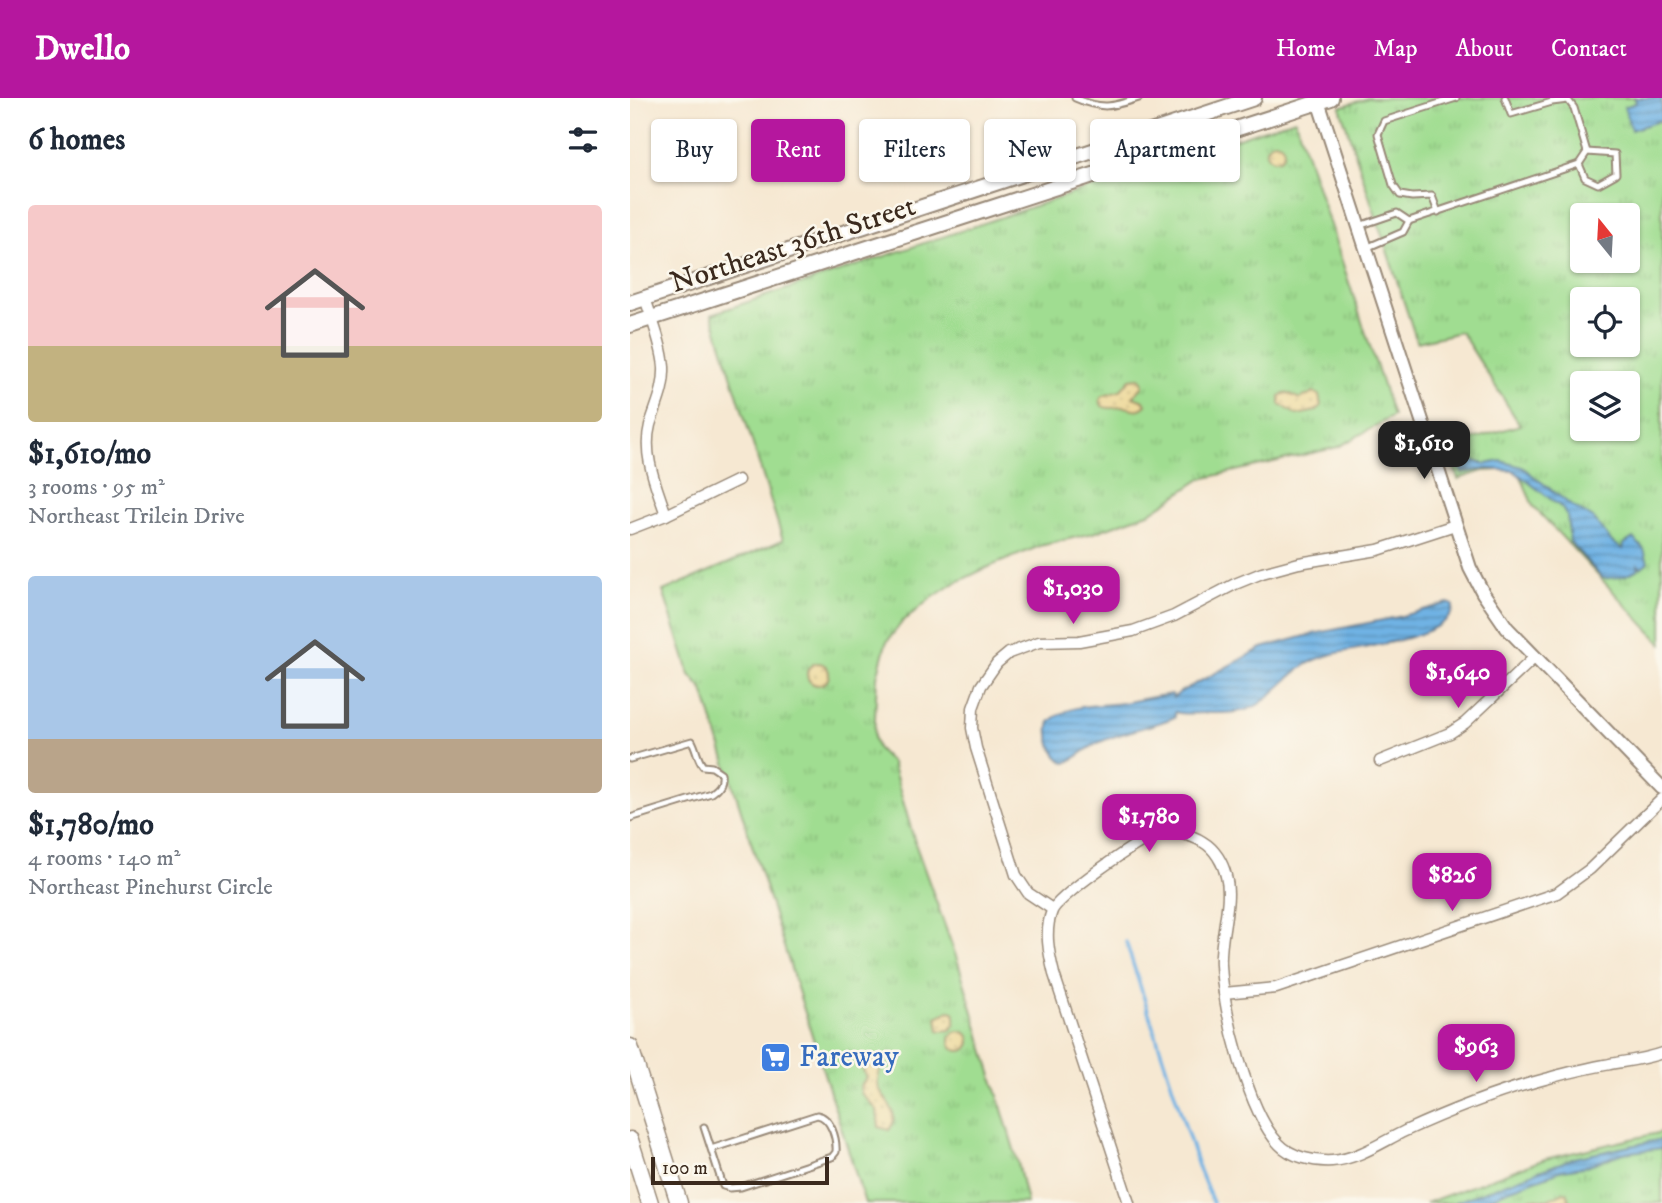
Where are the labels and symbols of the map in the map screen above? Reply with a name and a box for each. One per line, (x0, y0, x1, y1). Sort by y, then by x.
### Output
street label: Northeast 36th Street (666, 188, 920, 302)
north arrow (1570, 203, 1640, 273)
pin: $1,610 (1367, 422, 1481, 481)
pin: $1,030 (1016, 566, 1130, 626)
pin: $1,640 (1401, 650, 1515, 710)
pin: $1,780 (1092, 794, 1206, 854)
pin: $826 (1411, 854, 1493, 913)
pin: $963 (1435, 1024, 1517, 1084)
place label: Fareway (799, 1039, 900, 1076)
supermarket icon: Fareway (759, 1040, 793, 1074)
scale bar (651, 1154, 830, 1186)

